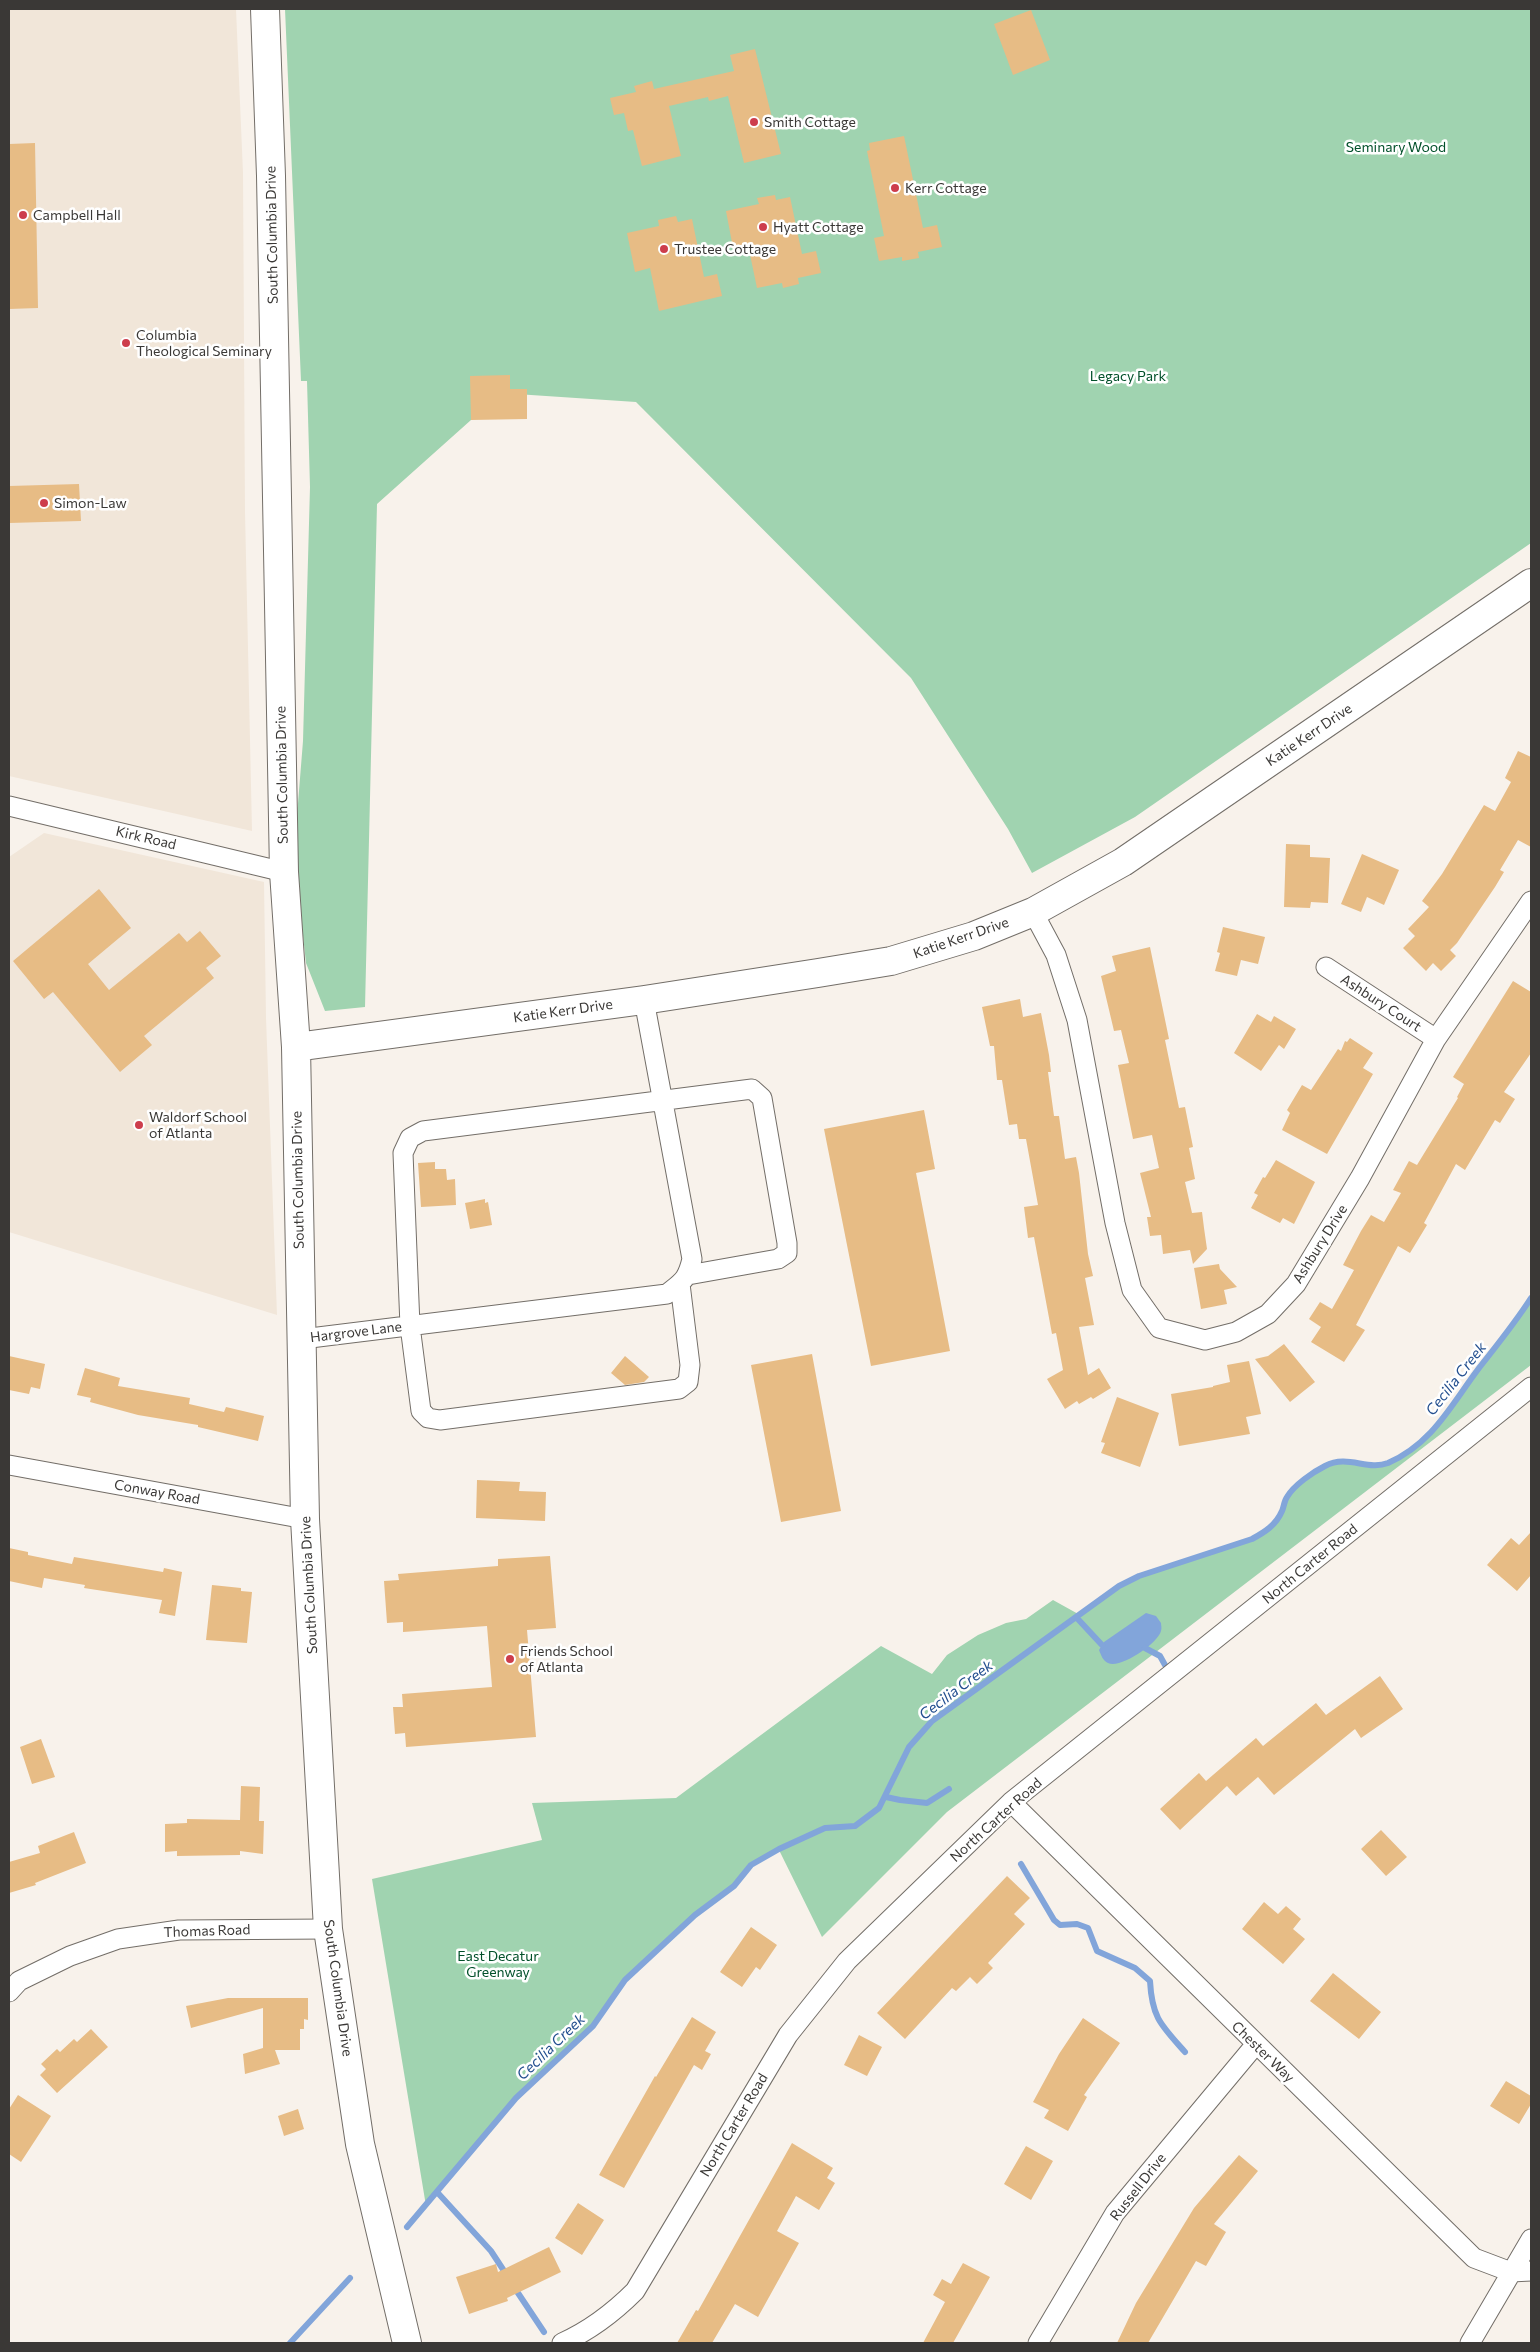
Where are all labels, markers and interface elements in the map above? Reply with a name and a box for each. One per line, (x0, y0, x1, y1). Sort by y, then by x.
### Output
place label: Smith Cottage (764, 114, 856, 130)
marker: Smith Cottage (748, 116, 760, 128)
park label: Seminary Wood (1346, 139, 1446, 155)
street label: South Columbia Drive (262, 166, 282, 304)
place label: Kerr Cottage (905, 180, 987, 196)
marker: Kerr Cottage (889, 182, 901, 194)
place label: Campbell Hall (33, 207, 121, 223)
marker: Campbell Hall (17, 209, 29, 221)
place label: Hyatt Cottage (773, 219, 864, 235)
marker: Hyatt Cottage (757, 221, 769, 233)
place label: Trustee Cottage (674, 241, 776, 257)
marker: Trustee Cottage (658, 243, 670, 255)
place label: Columbia Theological Seminary (136, 327, 272, 360)
marker: Columbia Theological Seminary (120, 337, 132, 349)
park label: Legacy Park (1090, 368, 1166, 384)
place label: Simon-Law (54, 495, 127, 511)
marker: Simon-Law (38, 497, 50, 509)
street label: Katie Kerr Drive (1263, 700, 1355, 770)
street label: South Columbia Drive (272, 706, 292, 844)
street label: Kirk Road (114, 823, 178, 853)
street label: Katie Kerr Drive (911, 914, 1011, 962)
street label: Ashbury Court (1338, 971, 1424, 1035)
street label: Katie Kerr Drive (512, 996, 614, 1026)
place label: Waldorf School of Atlanta (149, 1109, 247, 1142)
street label: South Columbia Drive (288, 1111, 308, 1249)
marker: Waldorf School of Atlanta (133, 1119, 145, 1131)
street label: Ashbury Drive (1289, 1202, 1351, 1286)
street label: Hargrove Lane (309, 1318, 403, 1346)
water label: Cecilia Creek (1422, 1339, 1490, 1419)
street label: Conway Road (113, 1476, 201, 1508)
street label: South Columbia Drive (297, 1516, 321, 1654)
street label: North Carter Road (1259, 1521, 1361, 1607)
place label: Friends School of Atlanta (520, 1643, 613, 1675)
marker: Friends School of Atlanta (504, 1653, 516, 1665)
water label: Cecilia Creek (916, 1656, 996, 1724)
street label: North Carter Road (947, 1774, 1045, 1866)
street label: South Columbia Drive (320, 1918, 356, 2058)
street label: Thomas Road (163, 1921, 251, 1941)
park label: East Decatur Greenway (457, 1948, 539, 1980)
water label: Cecilia Creek (513, 2010, 589, 2084)
street label: Chester Way (1228, 2018, 1298, 2086)
street label: North Carter Road (697, 2070, 771, 2180)
street label: Russell Drive (1106, 2150, 1170, 2224)

